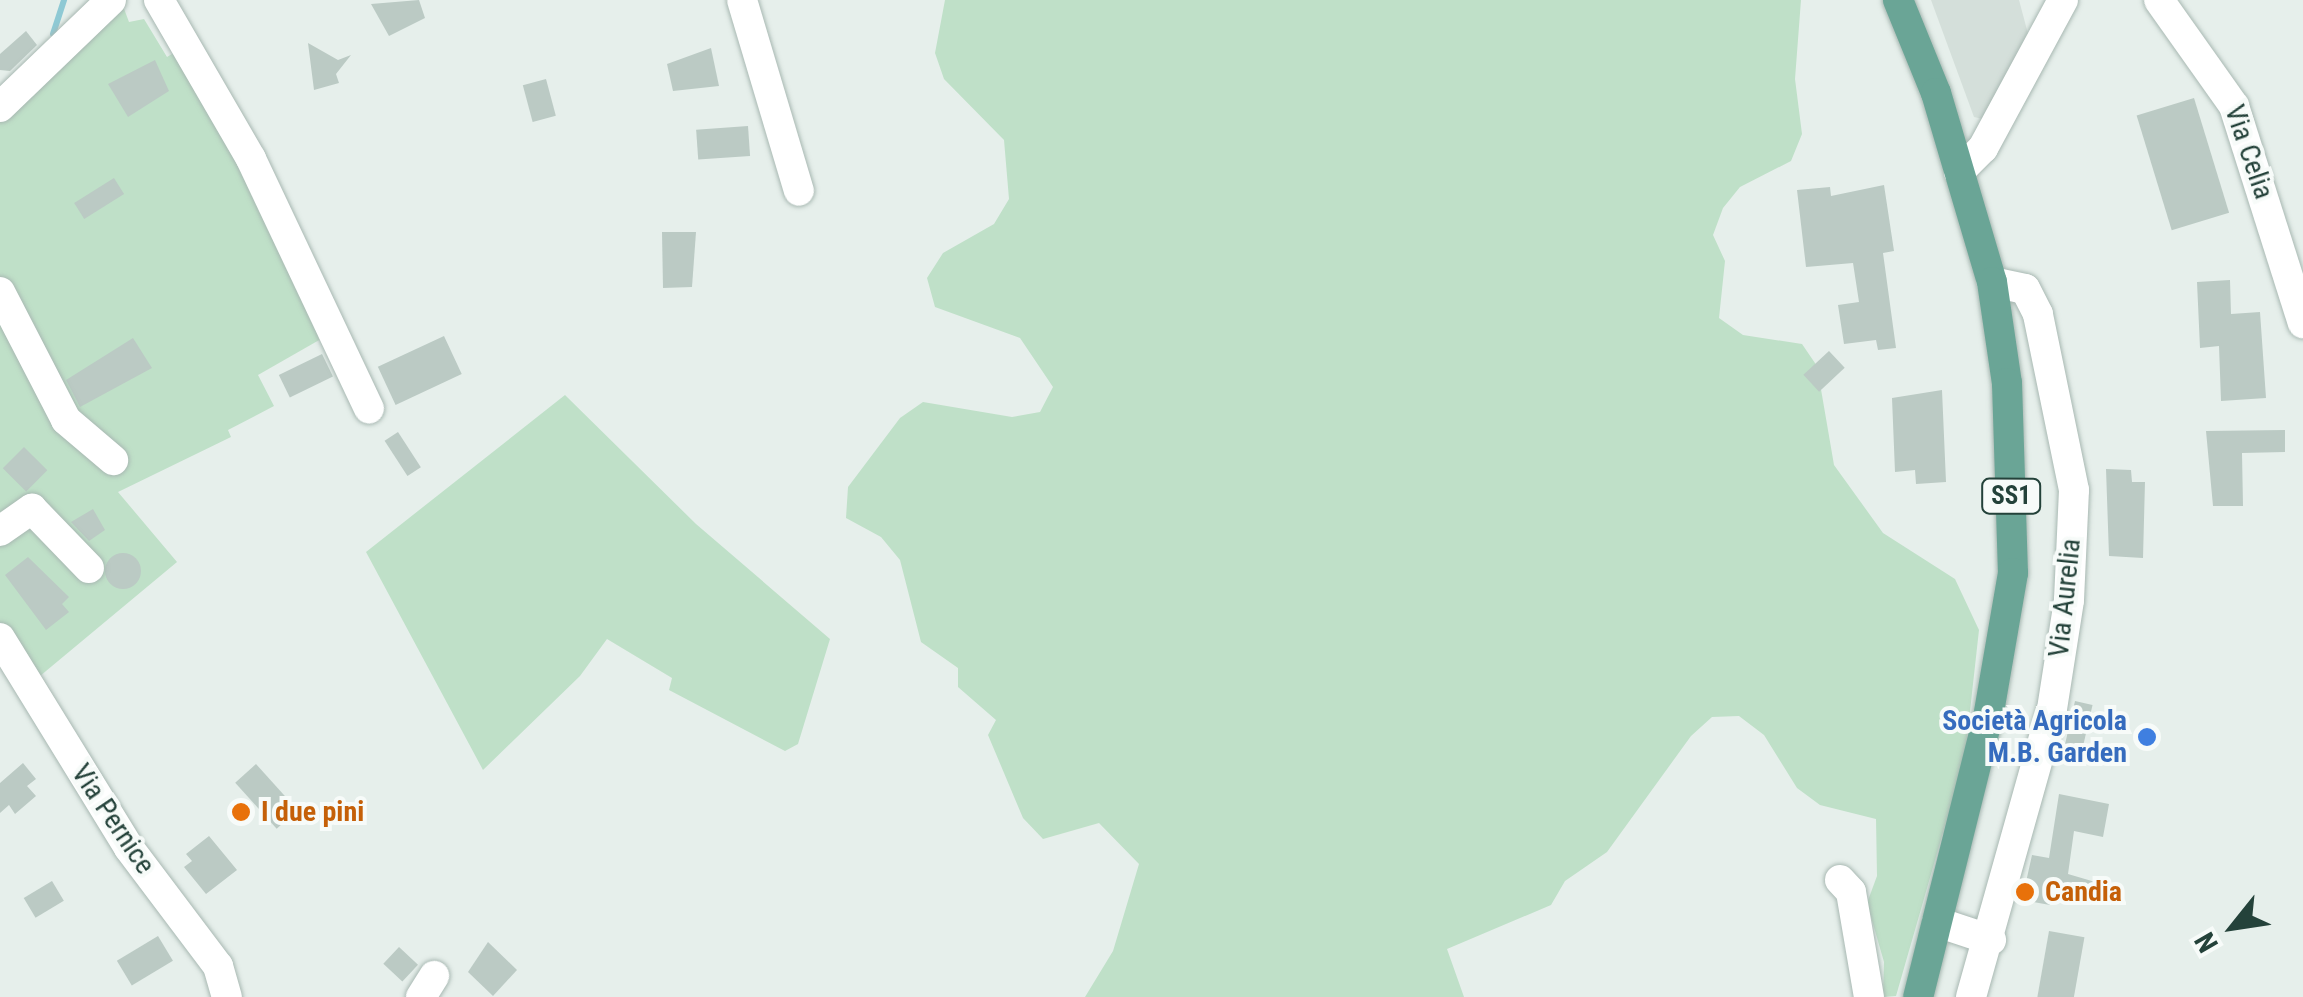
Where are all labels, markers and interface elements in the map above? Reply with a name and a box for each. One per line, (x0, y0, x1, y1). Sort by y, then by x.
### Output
street label: Via Celia (2217, 101, 2281, 203)
road number: SS1 (1981, 476, 2041, 516)
street label: Via Aurelia (2042, 537, 2088, 659)
place label: Società Agricola M.B. Garden (1942, 704, 2127, 770)
marker: Società Agricola M.B. Garden (2136, 726, 2158, 748)
street label: Via Pernice (64, 758, 162, 880)
place label: I due pini (261, 795, 364, 829)
marker: I due pini (230, 801, 252, 823)
place label: Candia (2045, 875, 2122, 909)
north arrow (2183, 877, 2283, 977)
marker: Candia (2014, 881, 2036, 903)
text: N (2188, 927, 2225, 958)

